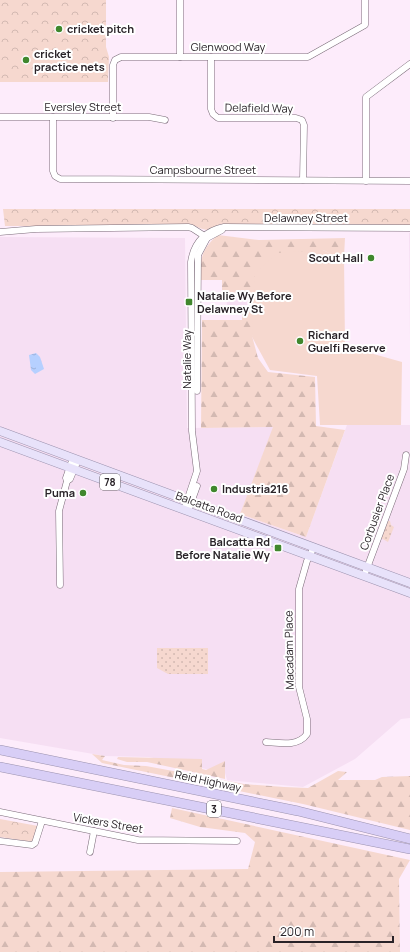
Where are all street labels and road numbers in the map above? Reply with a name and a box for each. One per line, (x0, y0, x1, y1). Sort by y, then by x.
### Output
street label: Glenwood Way (191, 39, 265, 54)
street label: Eversley Street (45, 99, 121, 114)
street label: Delafield Way (225, 99, 293, 116)
street label: Campsbourne Street (150, 162, 256, 177)
street label: Delawney Street (264, 210, 348, 225)
street label: Natalie Way (179, 329, 194, 389)
street label: Corbusier Place (356, 471, 397, 552)
road number: 78 (100, 474, 120, 490)
street label: Balcatta Road (174, 487, 245, 526)
street label: Macadam Place (280, 610, 297, 690)
street label: Reid Highway (174, 766, 243, 795)
road number: 3 (207, 801, 221, 817)
street label: Vickers Street (72, 809, 144, 836)

